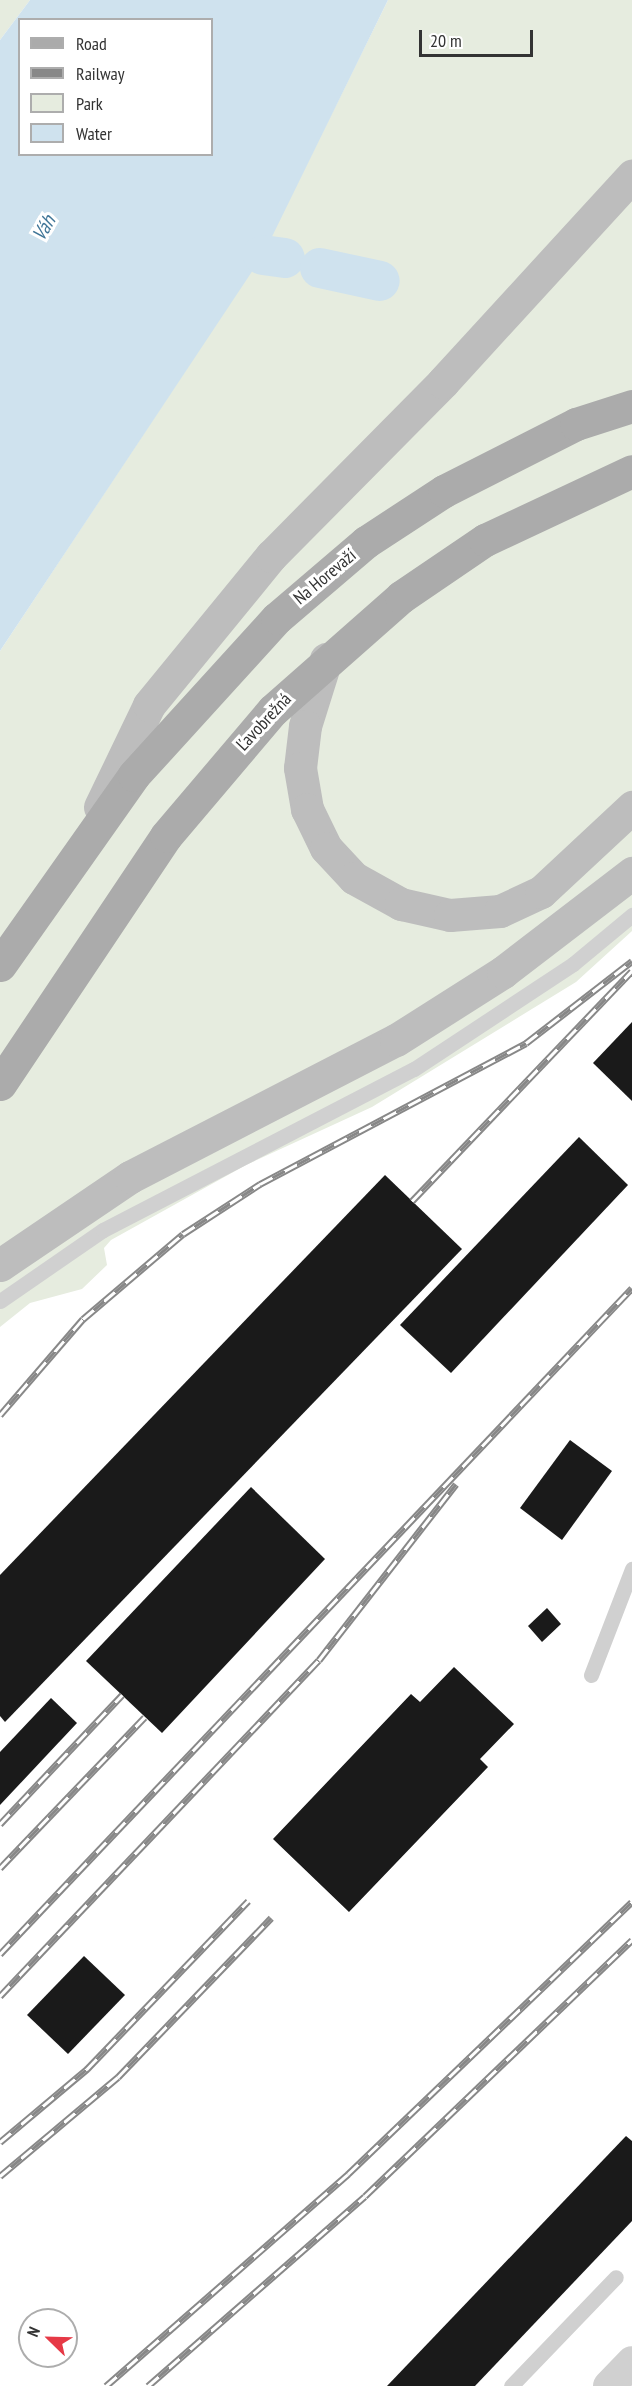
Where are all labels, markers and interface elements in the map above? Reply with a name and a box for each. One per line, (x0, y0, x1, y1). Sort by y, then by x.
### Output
legend (18, 18, 213, 156)
scale bar (422, 18, 536, 56)
text: 20 m (430, 29, 462, 52)
text: Road (76, 32, 107, 55)
text: Railway (76, 62, 125, 85)
text: Park (76, 92, 103, 115)
text: Water (76, 122, 112, 145)
water label: Váh (27, 211, 61, 245)
street label: Na Horevaží (289, 545, 361, 609)
street label: Ľavobrežná (232, 689, 296, 755)
north arrow (18, 2308, 78, 2368)
text: N (22, 2324, 44, 2340)

